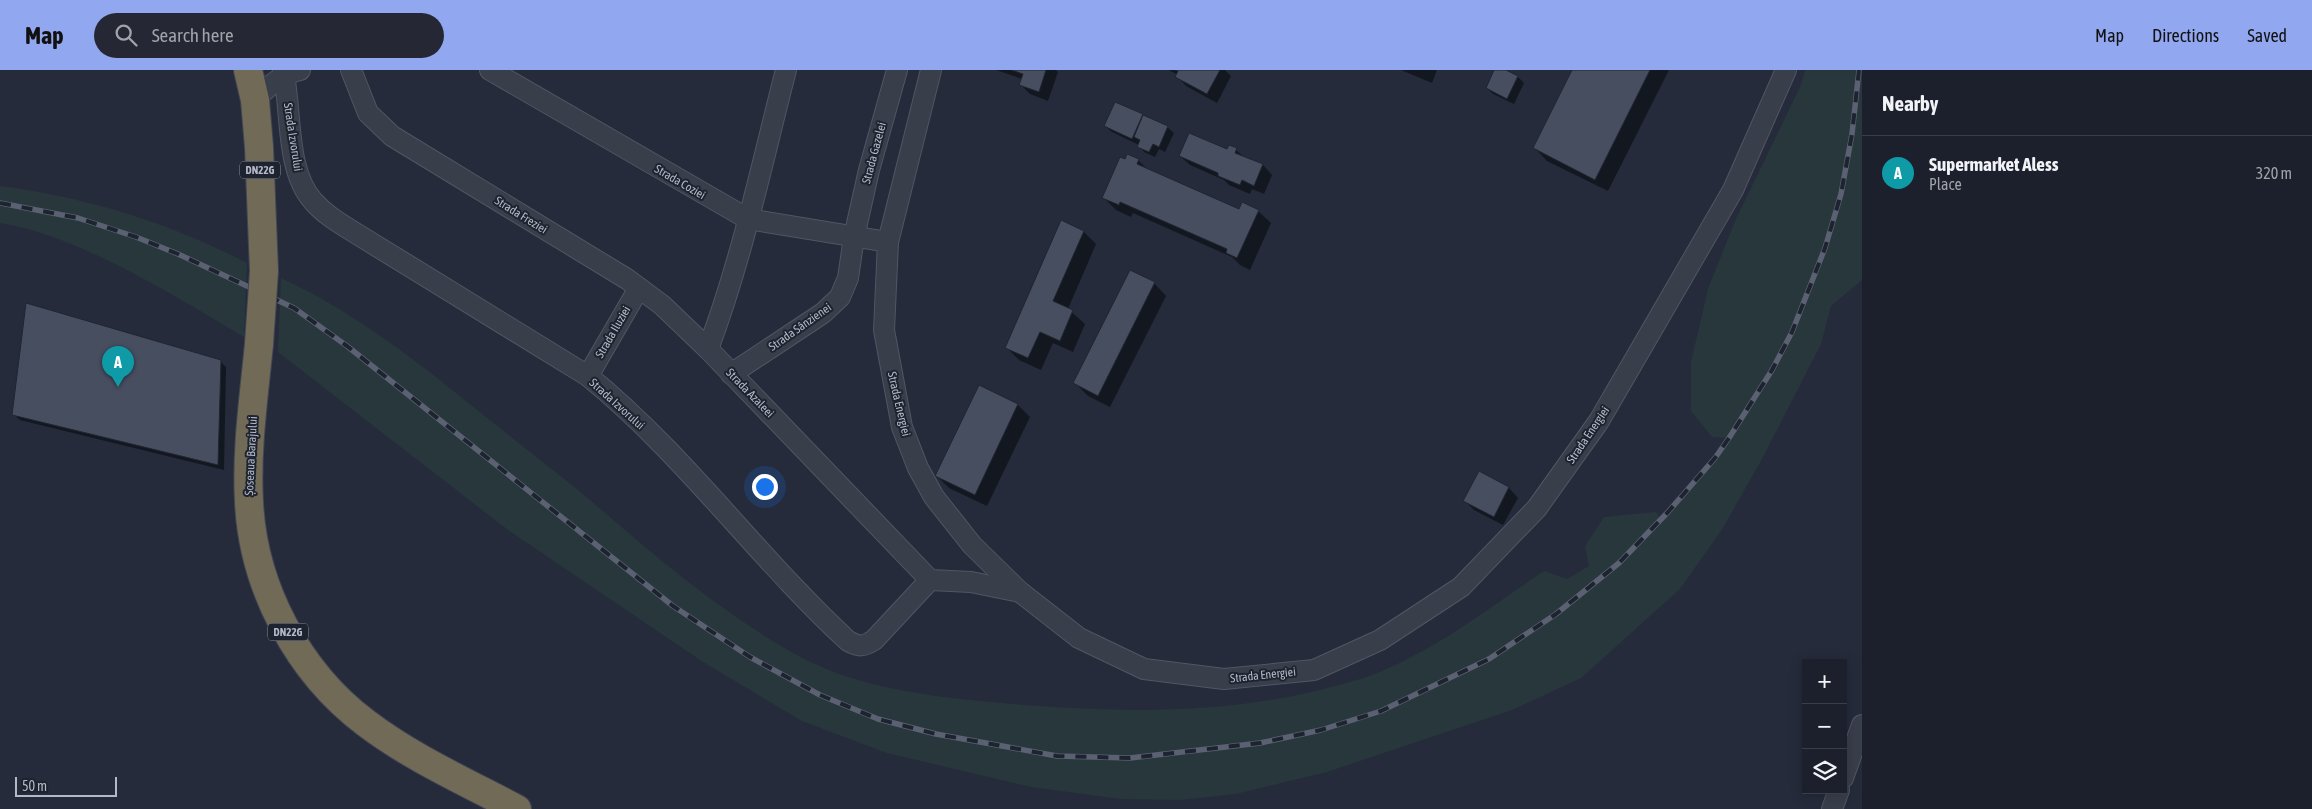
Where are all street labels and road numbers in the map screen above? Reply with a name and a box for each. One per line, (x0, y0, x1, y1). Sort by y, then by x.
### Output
street label: Strada Izvorului (281, 102, 305, 172)
street label: Strada Gazelei (859, 121, 889, 185)
road number: DN22G (240, 162, 280, 178)
street label: Strada Coziei (652, 162, 708, 202)
street label: Strada Freziei (492, 193, 550, 237)
street label: Strada Sânzienei (766, 300, 834, 354)
street label: Strada Iluziei (593, 304, 633, 360)
street label: Strada Azaleei (723, 366, 777, 420)
street label: Strada Energiei (885, 370, 913, 438)
street label: Strada Izvorului (587, 376, 647, 432)
street label: Strada Energiei (1564, 404, 1612, 466)
street label: Șoseaua Barajului (242, 416, 260, 496)
road number: DN22G (268, 624, 308, 640)
street label: Strada Energiei (1229, 665, 1297, 685)

